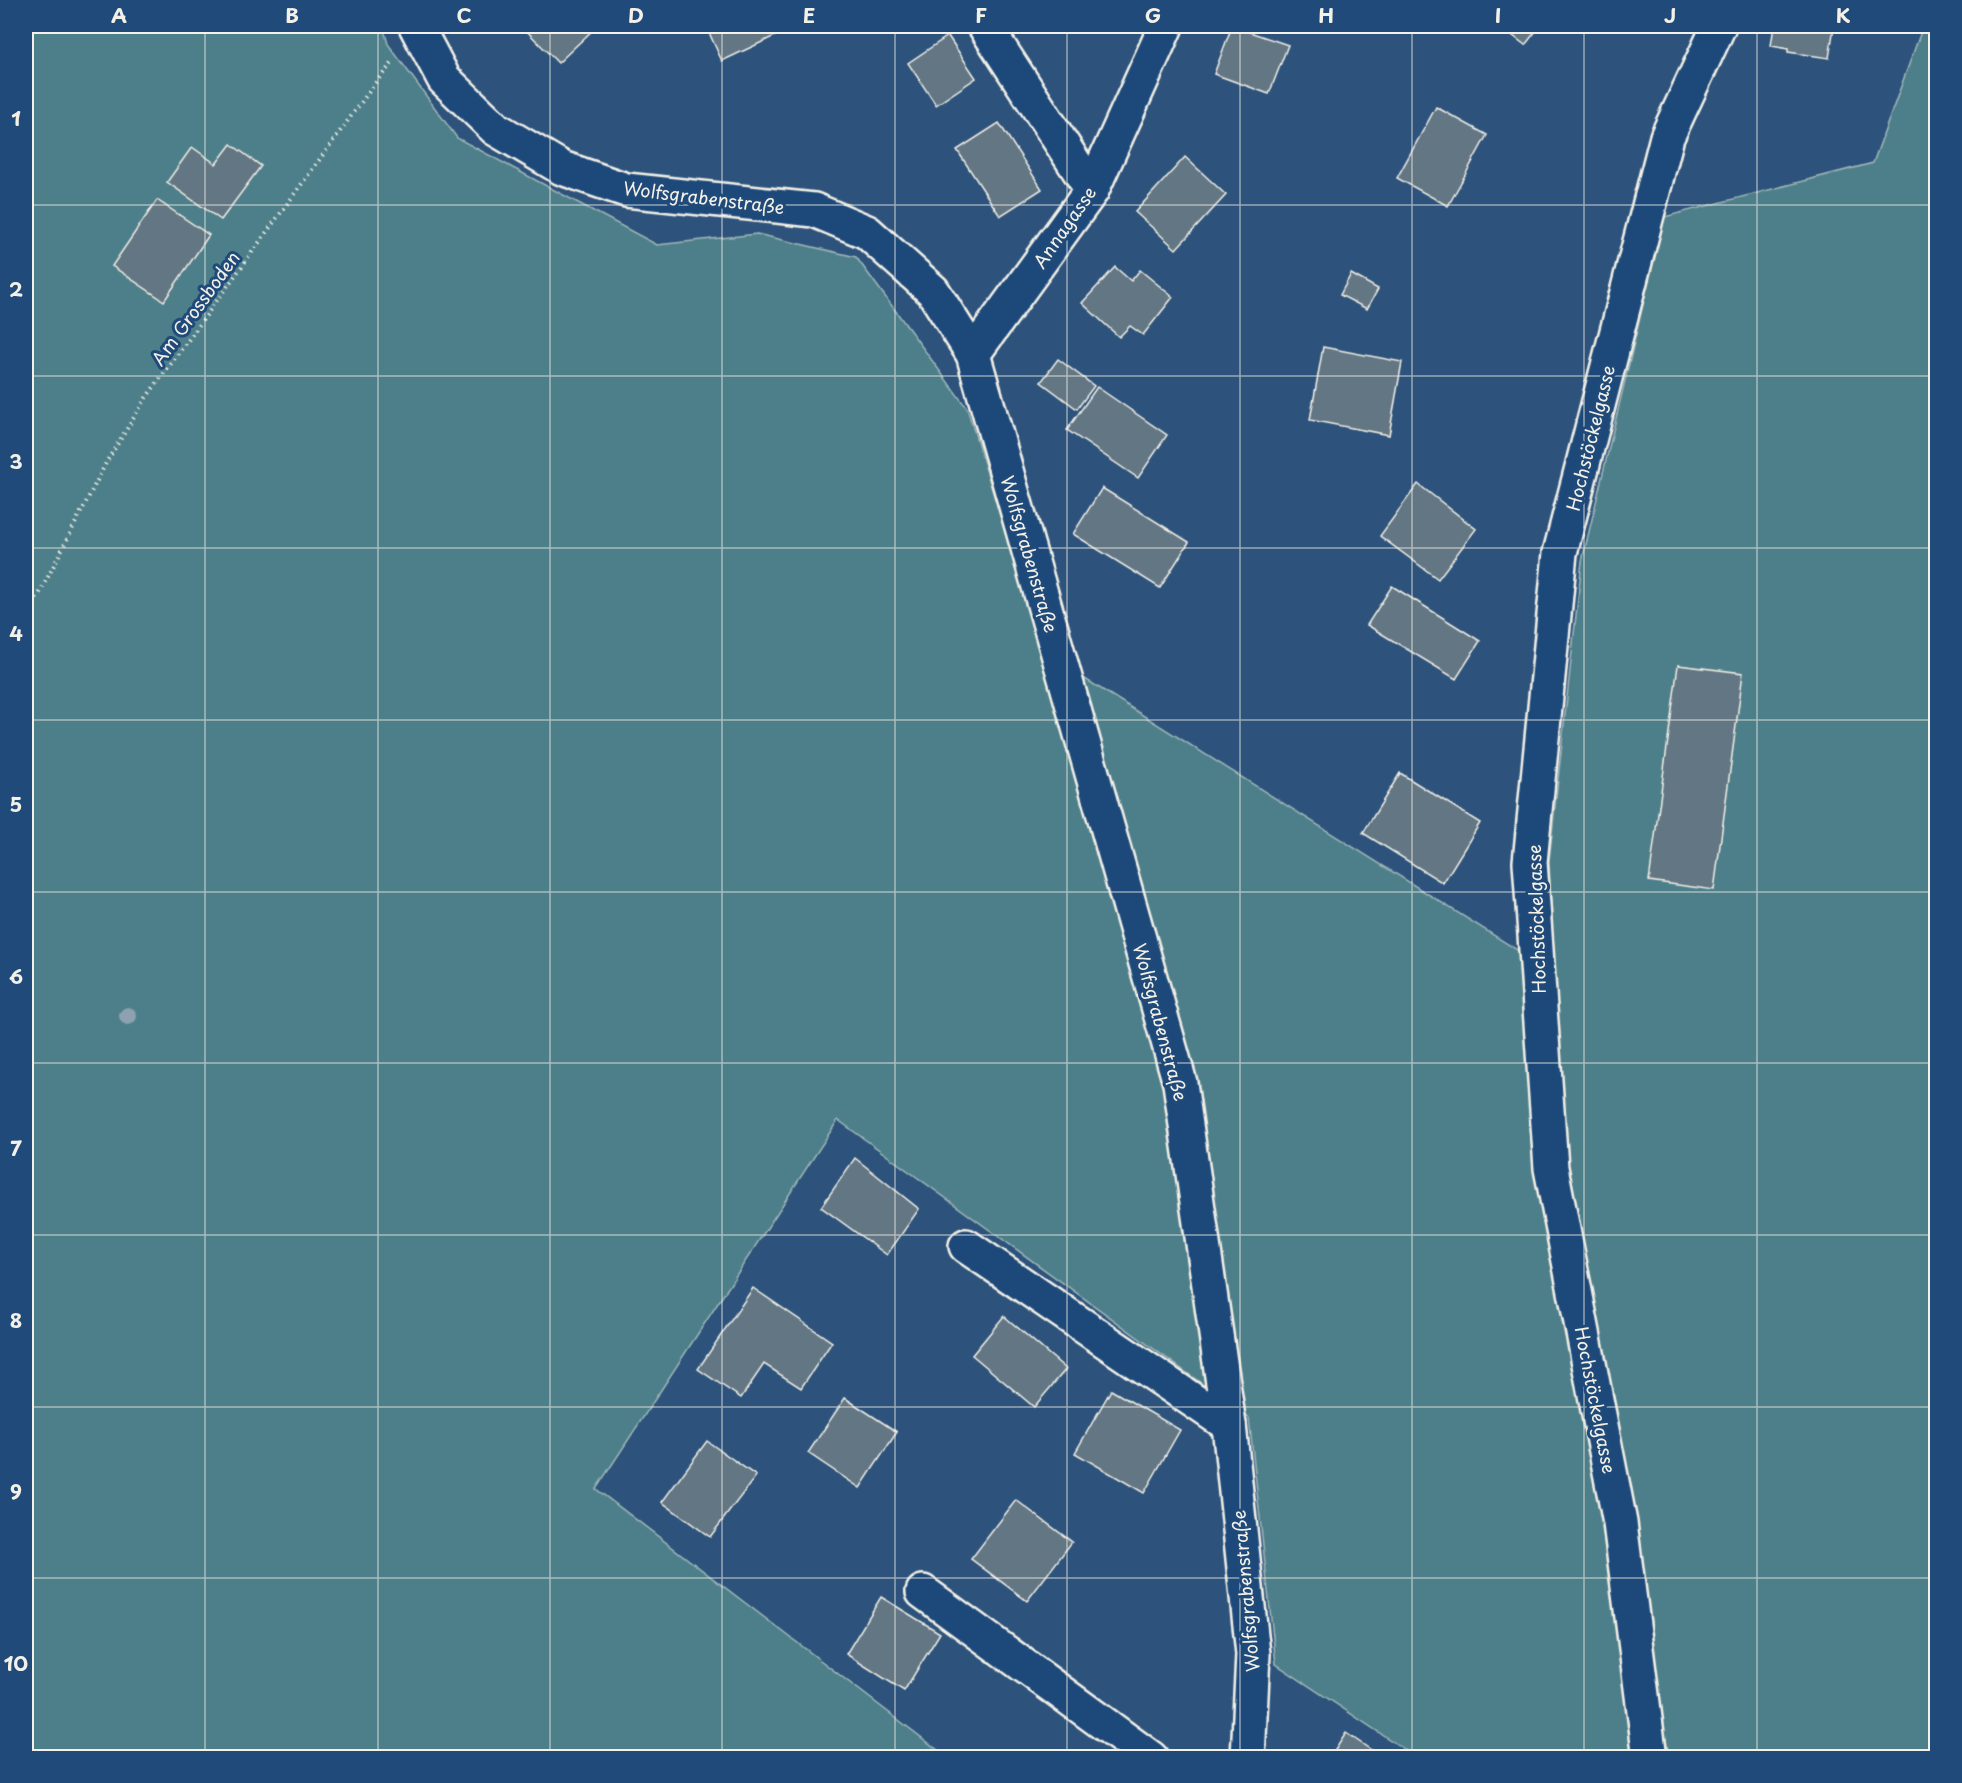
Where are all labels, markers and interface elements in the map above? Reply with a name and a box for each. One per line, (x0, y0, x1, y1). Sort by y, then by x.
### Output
text: A (111, 0, 127, 30)
text: B (285, 0, 299, 30)
text: C (456, 0, 472, 30)
text: D (628, 0, 644, 30)
text: E (803, 0, 815, 30)
text: F (975, 0, 987, 30)
text: G (1145, 0, 1161, 30)
text: H (1318, 0, 1334, 30)
text: I (1495, 0, 1501, 30)
text: J (1664, 0, 1676, 30)
text: K (1836, 0, 1851, 30)
text: 1 (11, 103, 21, 133)
street label: Wolfsgrabenstraße (622, 174, 786, 220)
street label: Annagasse (1026, 180, 1102, 274)
street label: Am Grossboden (144, 245, 246, 371)
text: 2 (9, 274, 23, 304)
street label: Hochstöckelgasse (1559, 362, 1621, 514)
text: 3 (9, 446, 23, 476)
street label: Wolfsgrabenstraße (995, 472, 1065, 636)
text: 4 (9, 618, 23, 648)
text: 5 (10, 789, 22, 819)
street label: Hochstöckelgasse (1520, 844, 1552, 994)
street label: Wolfsgrabenstraße (1127, 940, 1195, 1104)
text: 6 (9, 961, 23, 991)
text: 7 (10, 1133, 22, 1163)
text: 8 (10, 1305, 22, 1335)
street label: Hochstöckelgasse (1568, 1324, 1624, 1476)
text: 9 (10, 1476, 22, 1506)
street label: Wolfsgrabenstraße (1224, 1509, 1266, 1673)
text: 10 (4, 1648, 28, 1678)

